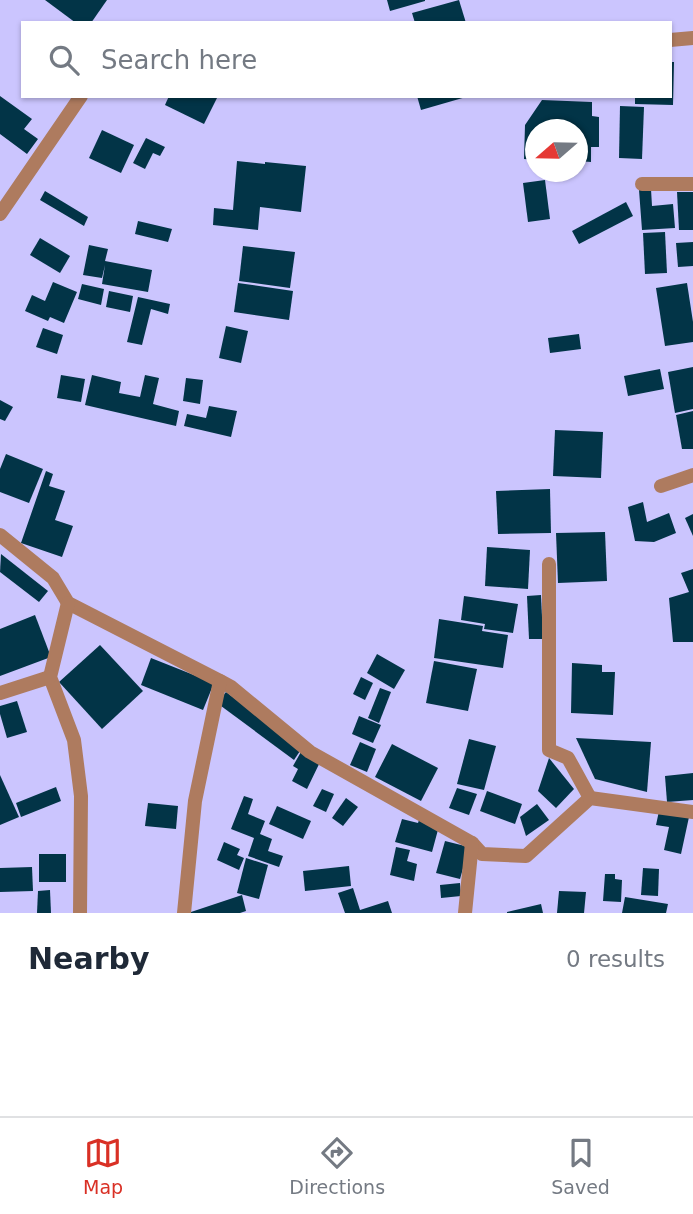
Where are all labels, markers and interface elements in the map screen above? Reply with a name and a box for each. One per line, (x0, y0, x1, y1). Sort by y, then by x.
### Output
search box (21, 21, 672, 98)
icon: search (45, 41, 83, 79)
text: Search here (101, 45, 257, 75)
north arrow (525, 119, 588, 182)
text: Nearby (28, 941, 150, 976)
text: 0 results (566, 946, 665, 972)
tab: Map (83, 1134, 123, 1198)
tab: Directions (289, 1134, 385, 1198)
tab: Saved (551, 1134, 610, 1198)

